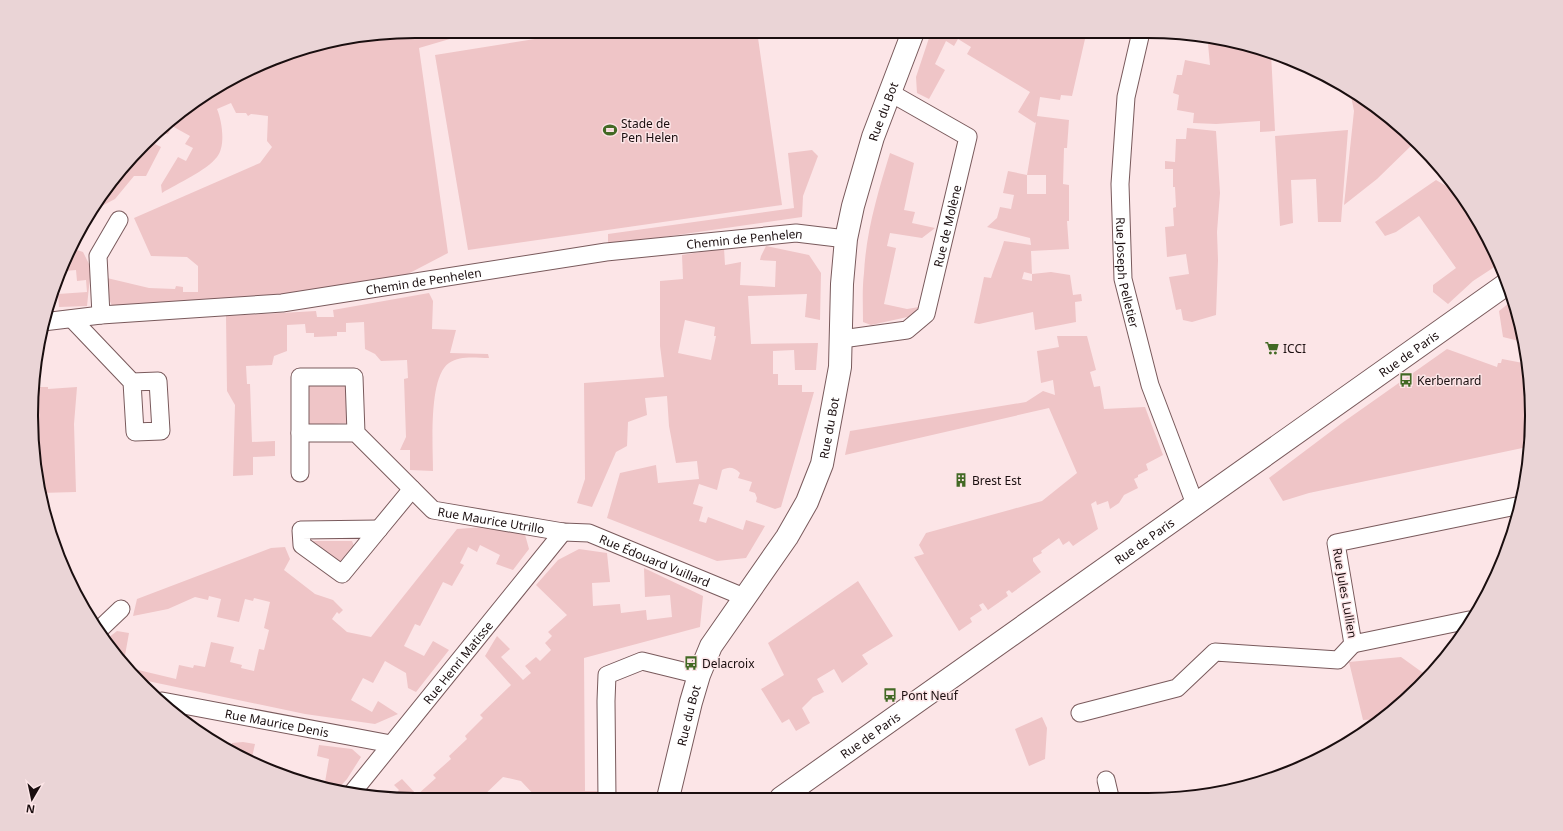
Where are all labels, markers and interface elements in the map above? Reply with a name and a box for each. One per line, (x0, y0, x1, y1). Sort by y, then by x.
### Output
street label: Rue du Bot (864, 79, 902, 143)
place label: Stade de Pen Helen (621, 115, 679, 146)
sports icon: Stade de Pen Helen (602, 122, 618, 138)
street label: Rue de Molène (929, 183, 965, 269)
street label: Rue Joseph Pelletier (1113, 217, 1144, 330)
street label: Chemin de Penhelen (685, 224, 804, 252)
street label: Chemin de Penhelen (364, 263, 483, 298)
street label: Rue de Paris (1375, 326, 1442, 381)
supermarket icon: ICCI (1264, 340, 1280, 356)
place label: ICCI (1283, 340, 1306, 357)
bus stop icon: Kerbernard (1398, 372, 1414, 388)
place label: Kerbernard (1417, 372, 1482, 389)
street label: Rue du Bot (815, 395, 843, 460)
building icon: Brest Est (953, 472, 969, 488)
place label: Brest Est (972, 472, 1022, 489)
street label: Rue Maurice Utrillo (436, 502, 546, 537)
street label: Rue de Paris (1111, 513, 1178, 568)
street label: Rue Édouard Vuillard (597, 530, 713, 591)
street label: Rue Jules Lullien (1329, 547, 1361, 639)
street label: Rue Henri Matisse (419, 617, 497, 708)
bus stop icon: Delacroix (683, 655, 699, 671)
place label: Delacroix (702, 655, 755, 672)
street label: Rue du Bot (672, 682, 704, 748)
bus stop icon: Pont Neuf (882, 687, 898, 703)
place label: Pont Neuf (901, 687, 959, 704)
street label: Rue Maurice Denis (224, 705, 331, 741)
street label: Rue de Paris (837, 708, 904, 762)
north arrow (12, 779, 52, 819)
text: N (25, 801, 36, 817)

